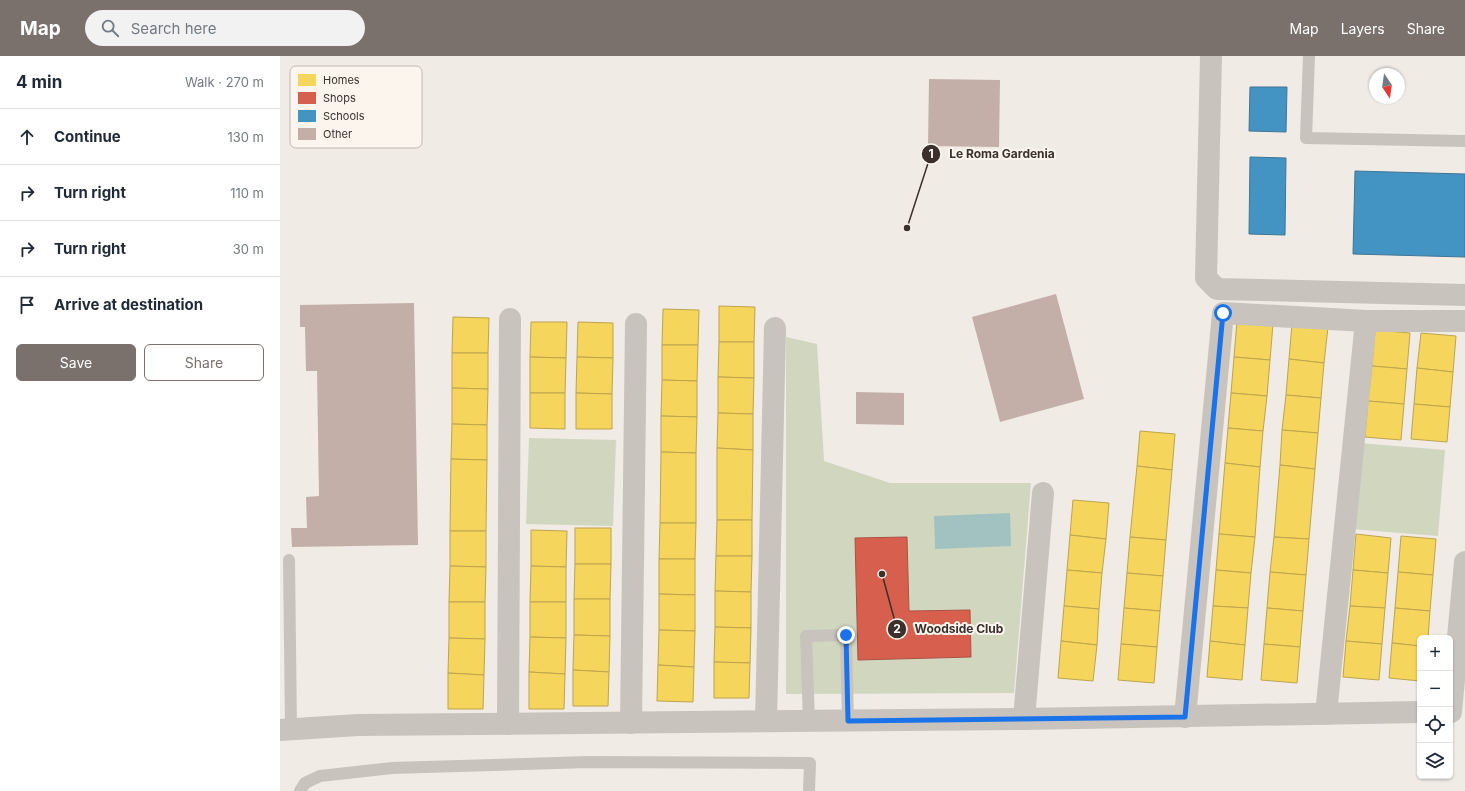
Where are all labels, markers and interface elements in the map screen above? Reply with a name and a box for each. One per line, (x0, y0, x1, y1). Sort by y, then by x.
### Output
search box (85, 10, 365, 46)
text: Map (20, 17, 61, 40)
icon: search (99, 17, 121, 39)
text: Search here (131, 19, 216, 38)
text: Map (1290, 20, 1319, 37)
text: Layers (1341, 20, 1385, 37)
text: Share (1407, 20, 1445, 37)
legend (290, 66, 422, 148)
north arrow (1369, 68, 1405, 104)
text: 4 min (16, 72, 62, 92)
text: Homes (323, 73, 360, 87)
text: Walk · 270 m (185, 74, 264, 90)
text: Shops (323, 91, 356, 105)
text: Schools (323, 109, 365, 123)
icon: ahead (16, 126, 38, 148)
text: Continue (54, 127, 121, 146)
text: Other (323, 127, 352, 141)
text: 130 m (227, 129, 264, 145)
callout: Le Roma Gardenia (921, 142, 1063, 166)
text: 1 (928, 146, 934, 161)
text: Le Roma Gardenia (949, 146, 1055, 161)
icon: right (16, 182, 38, 204)
text: Turn right (54, 183, 126, 202)
text: 110 m (230, 185, 264, 201)
icon: right (16, 238, 38, 260)
text: Turn right (54, 239, 126, 258)
text: 30 m (233, 241, 264, 257)
icon: arrive (16, 294, 38, 316)
text: Arrive at destination (54, 295, 203, 314)
route start (1214, 304, 1232, 322)
button: Save (16, 344, 136, 381)
button: Share (144, 344, 264, 381)
callout: Woodside Club (887, 617, 1011, 641)
text: 2 (893, 621, 901, 636)
text: Woodside Club (915, 621, 1004, 636)
route end (837, 626, 855, 644)
map controls (1417, 635, 1453, 779)
button: + (1417, 635, 1453, 671)
button: − (1417, 671, 1453, 707)
button: locate (1417, 707, 1453, 743)
button: layers (1417, 743, 1453, 779)

